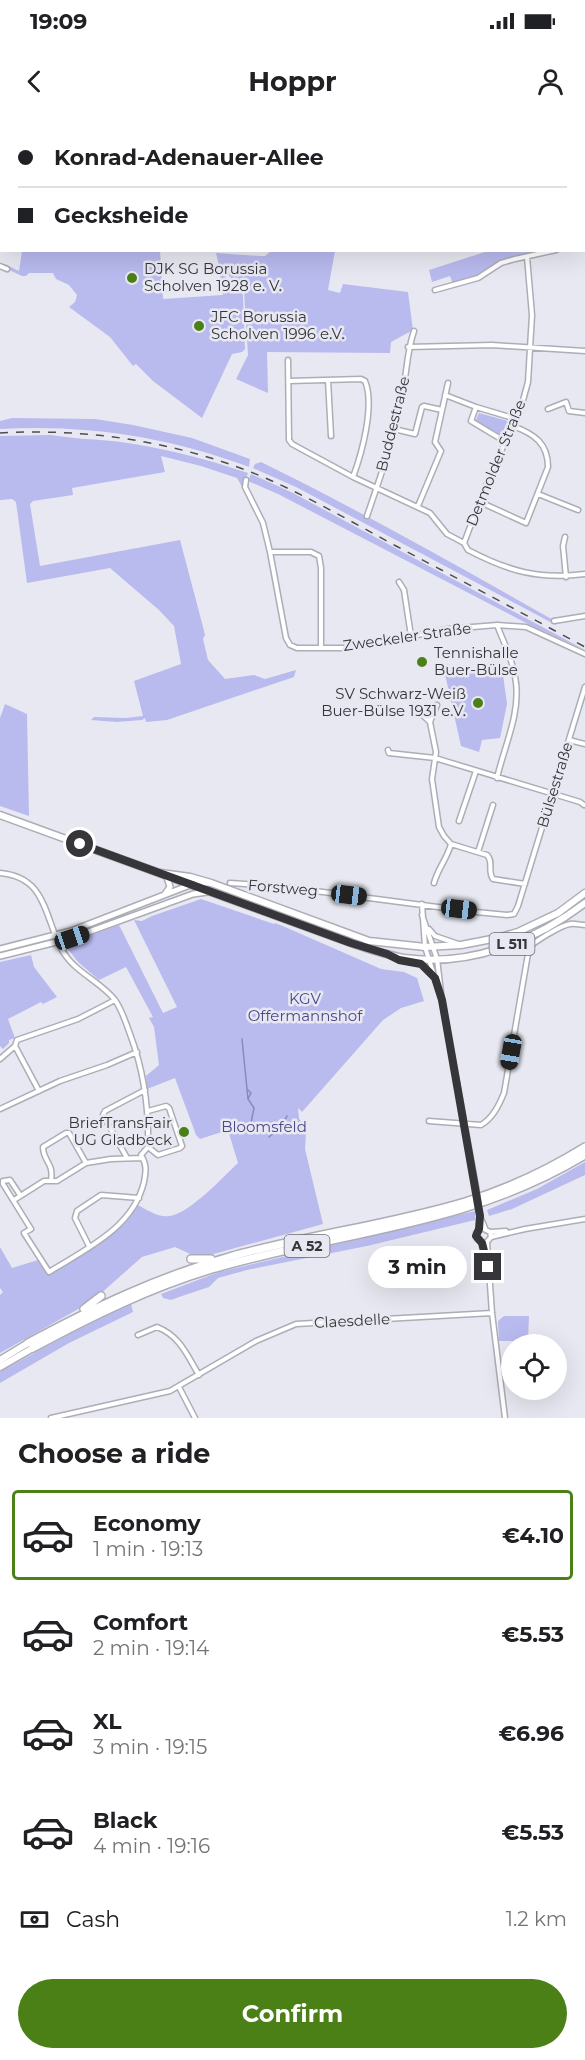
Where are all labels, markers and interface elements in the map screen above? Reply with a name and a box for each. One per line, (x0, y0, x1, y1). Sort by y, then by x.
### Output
text: 19:09 (30, 8, 87, 35)
icon: back (18, 65, 51, 98)
text: Hoppr (248, 65, 337, 98)
icon: person (534, 65, 567, 98)
text: Konrad-Adenauer-Allee (54, 144, 324, 171)
text: Gecksheide (54, 202, 188, 229)
place label: DJK SG Borussia Scholven 1928 e. V. (144, 259, 282, 295)
marker: DJK SG Borussia Scholven 1928 e. V. (125, 271, 139, 285)
place label: JFC Borussia Scholven 1996 e.V. (210, 307, 345, 343)
marker: JFC Borussia Scholven 1996 e.V. (192, 319, 206, 333)
street label: Buddestraße (371, 374, 414, 474)
street label: Detmolder Straße (461, 397, 530, 529)
street label: Zweckeler Straße (342, 618, 472, 655)
place label: Tennishalle Buer-Bülse (434, 643, 519, 679)
marker: Tennishalle Buer-Bülse (415, 655, 429, 669)
place label: SV Schwarz-Weiß Buer-Bülse 1931 e.V. (321, 684, 466, 720)
marker: SV Schwarz-Weiß Buer-Bülse 1931 e.V. (471, 696, 485, 710)
street label: Bülsestraße (532, 740, 577, 830)
route start (66, 830, 93, 857)
street label: Forstweg (247, 875, 319, 900)
car (330, 884, 368, 906)
car (440, 898, 478, 920)
car (52, 924, 92, 952)
road number: L 511 (490, 933, 534, 955)
park label: KGV Offermannshof (248, 989, 363, 1025)
car (499, 1033, 523, 1071)
place label: BriefTransFair UG Gladbeck (68, 1113, 172, 1149)
park label: Bloomsfeld (221, 1117, 307, 1136)
marker: BriefTransFair UG Gladbeck (177, 1125, 191, 1139)
road number: A 52 (284, 1235, 330, 1257)
callout: 3 min (368, 1246, 467, 1288)
route end (474, 1253, 501, 1280)
text: 3 min (388, 1255, 447, 1279)
street label: Claesdelle (313, 1309, 391, 1332)
map controls (501, 1334, 567, 1400)
button: locate (501, 1334, 567, 1400)
text: Choose a ride (18, 1437, 210, 1470)
icon: car (21, 1508, 75, 1562)
text: Economy (93, 1510, 201, 1537)
text: €4.10 (502, 1522, 564, 1549)
text: 1 min · 19:13 (93, 1537, 203, 1561)
icon: car (21, 1607, 75, 1661)
text: Comfort (93, 1609, 188, 1636)
text: €5.53 (502, 1621, 564, 1648)
text: 2 min · 19:14 (93, 1636, 209, 1660)
icon: car (21, 1706, 75, 1760)
text: XL (93, 1708, 122, 1735)
text: €6.96 (499, 1720, 564, 1747)
text: 3 min · 19:15 (93, 1735, 207, 1759)
icon: car (21, 1805, 75, 1859)
text: Black (93, 1807, 157, 1834)
text: €5.53 (502, 1819, 564, 1846)
text: 4 min · 19:16 (93, 1834, 210, 1858)
icon: cash (18, 1903, 51, 1936)
text: Cash (66, 1906, 120, 1933)
text: 1.2 km (506, 1907, 567, 1931)
button: Confirm (18, 1979, 567, 2048)

